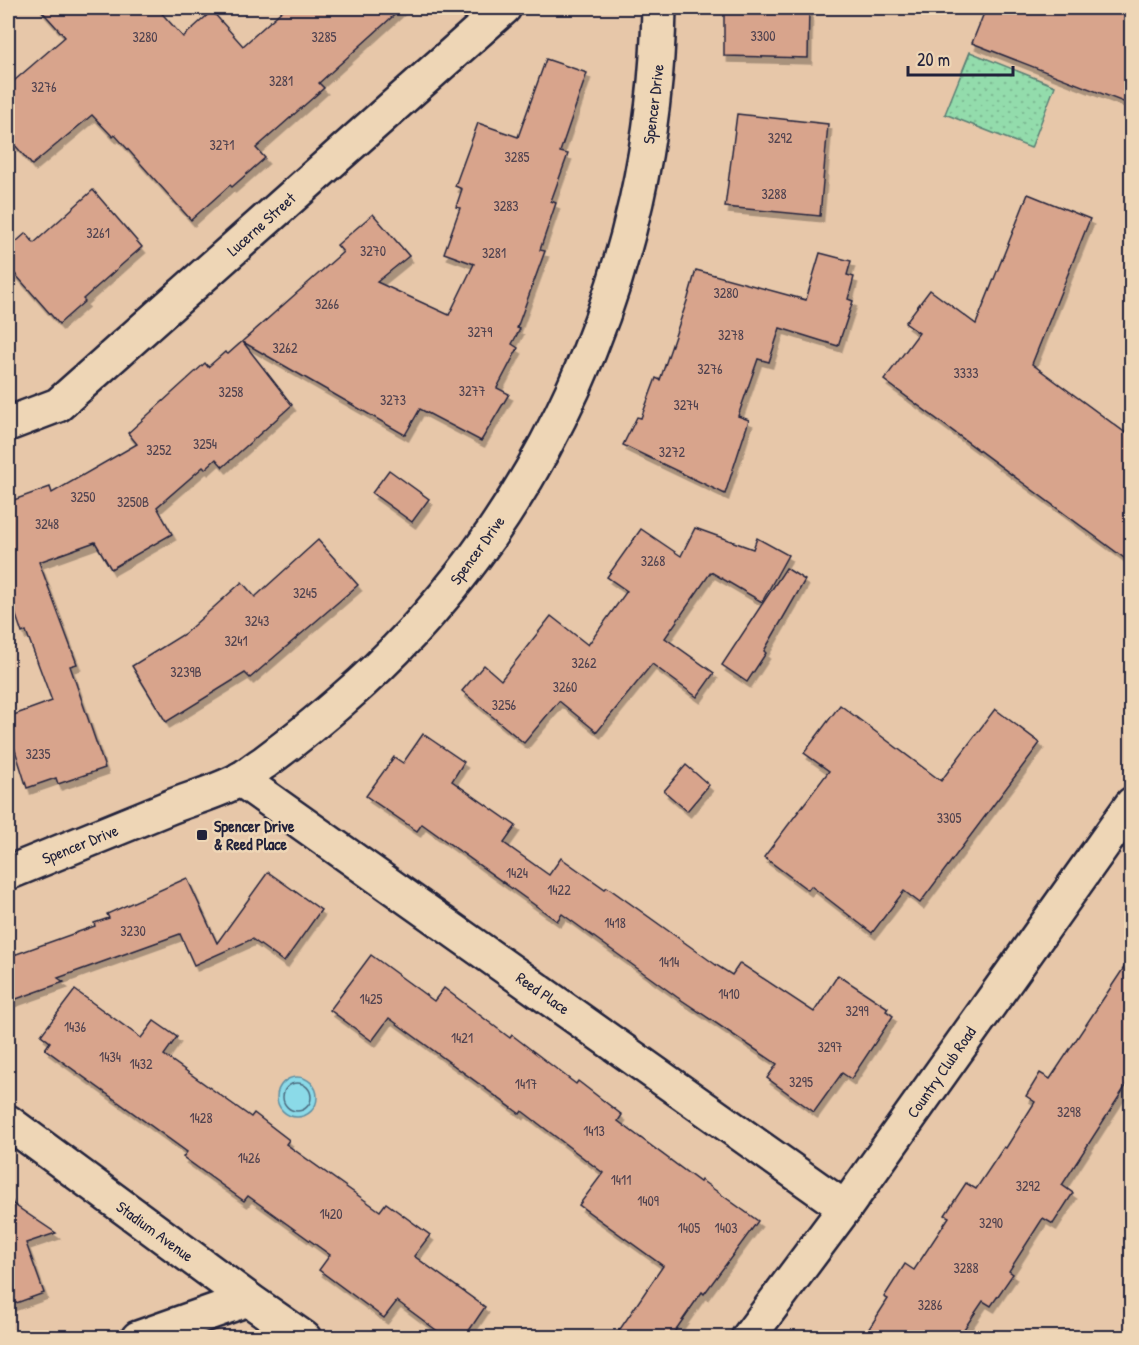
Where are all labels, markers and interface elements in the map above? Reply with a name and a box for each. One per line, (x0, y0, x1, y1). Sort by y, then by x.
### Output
house number: 3300 (750, 26, 776, 45)
house number: 3280 (132, 27, 158, 46)
house number: 3285 (312, 27, 336, 46)
scale bar (908, 39, 1013, 77)
text: 20 m (917, 47, 950, 72)
street label: Spencer Drive (637, 62, 669, 145)
house number: 3281 (269, 71, 293, 90)
house number: 3276 (31, 77, 57, 96)
house number: 3292 (768, 128, 793, 147)
house number: 3271 (210, 135, 234, 154)
house number: 3285 (505, 147, 529, 166)
house number: 3288 (762, 184, 786, 203)
street label: Lucerne Street (222, 187, 301, 261)
house number: 3283 (493, 196, 519, 215)
house number: 3261 (86, 223, 110, 242)
house number: 3270 (360, 241, 386, 260)
house number: 3281 (482, 243, 506, 262)
house number: 3280 (713, 283, 739, 302)
house number: 3266 (315, 294, 339, 313)
house number: 3279 (468, 322, 492, 341)
house number: 3278 (718, 325, 744, 344)
house number: 3262 (273, 338, 298, 357)
house number: 3276 (697, 359, 723, 378)
house number: 3333 (953, 363, 979, 382)
house number: 3277 (459, 381, 485, 400)
house number: 3258 (219, 382, 243, 401)
house number: 3273 (380, 390, 406, 409)
house number: 3274 (673, 395, 699, 414)
house number: 3254 (193, 434, 217, 453)
house number: 3252 (146, 440, 172, 459)
house number: 3272 (659, 442, 686, 461)
house number: 3250 (70, 487, 96, 506)
house number: 3250B (117, 492, 149, 511)
street label: Spencer Drive (444, 511, 510, 589)
house number: 3248 (35, 514, 59, 533)
house number: 3268 (641, 551, 665, 570)
house number: 3245 (293, 583, 317, 602)
house number: 3243 (245, 611, 269, 630)
house number: 3241 (224, 631, 248, 650)
house number: 3262 (572, 653, 597, 672)
house number: 3239B (170, 662, 202, 681)
house number: 3260 (553, 677, 577, 696)
house number: 3256 (492, 695, 517, 714)
house number: 3235 (25, 744, 51, 763)
house number: 3305 (937, 808, 961, 827)
place label: Spencer Drive & Reed Place (214, 815, 295, 855)
street label: Spencer Drive (39, 819, 122, 869)
marker: Spencer Drive & Reed Place (195, 828, 209, 842)
house number: 1424 (506, 863, 528, 882)
house number: 1422 (547, 880, 571, 899)
house number: 1418 (604, 913, 626, 932)
house number: 3230 (120, 921, 146, 940)
house number: 1414 (659, 952, 679, 971)
street label: Reed Place (512, 967, 575, 1020)
house number: 1410 (718, 984, 740, 1003)
house number: 1425 (360, 989, 382, 1008)
house number: 3299 (845, 1001, 869, 1020)
house number: 1436 (64, 1017, 87, 1036)
street label: Country Club Road (901, 1022, 981, 1122)
house number: 1421 (451, 1028, 473, 1047)
house number: 3297 (818, 1037, 843, 1056)
house number: 1434 (99, 1047, 121, 1066)
house number: 1432 (129, 1054, 153, 1073)
house number: 3295 (789, 1072, 813, 1091)
house number: 1417 (515, 1074, 537, 1093)
house number: 3298 (1057, 1102, 1081, 1121)
house number: 1428 (190, 1108, 212, 1127)
house number: 1413 (583, 1121, 605, 1140)
house number: 1426 (238, 1148, 261, 1167)
house number: 1411 (611, 1170, 631, 1189)
house number: 3292 (1016, 1176, 1041, 1195)
house number: 1409 (637, 1191, 659, 1210)
street label: Stadium Avenue (112, 1196, 199, 1267)
house number: 1420 (319, 1204, 343, 1223)
house number: 3290 (979, 1213, 1003, 1232)
house number: 1405 (678, 1218, 700, 1237)
house number: 1403 (715, 1218, 737, 1237)
house number: 3288 (954, 1258, 978, 1277)
house number: 3286 (918, 1295, 943, 1314)

